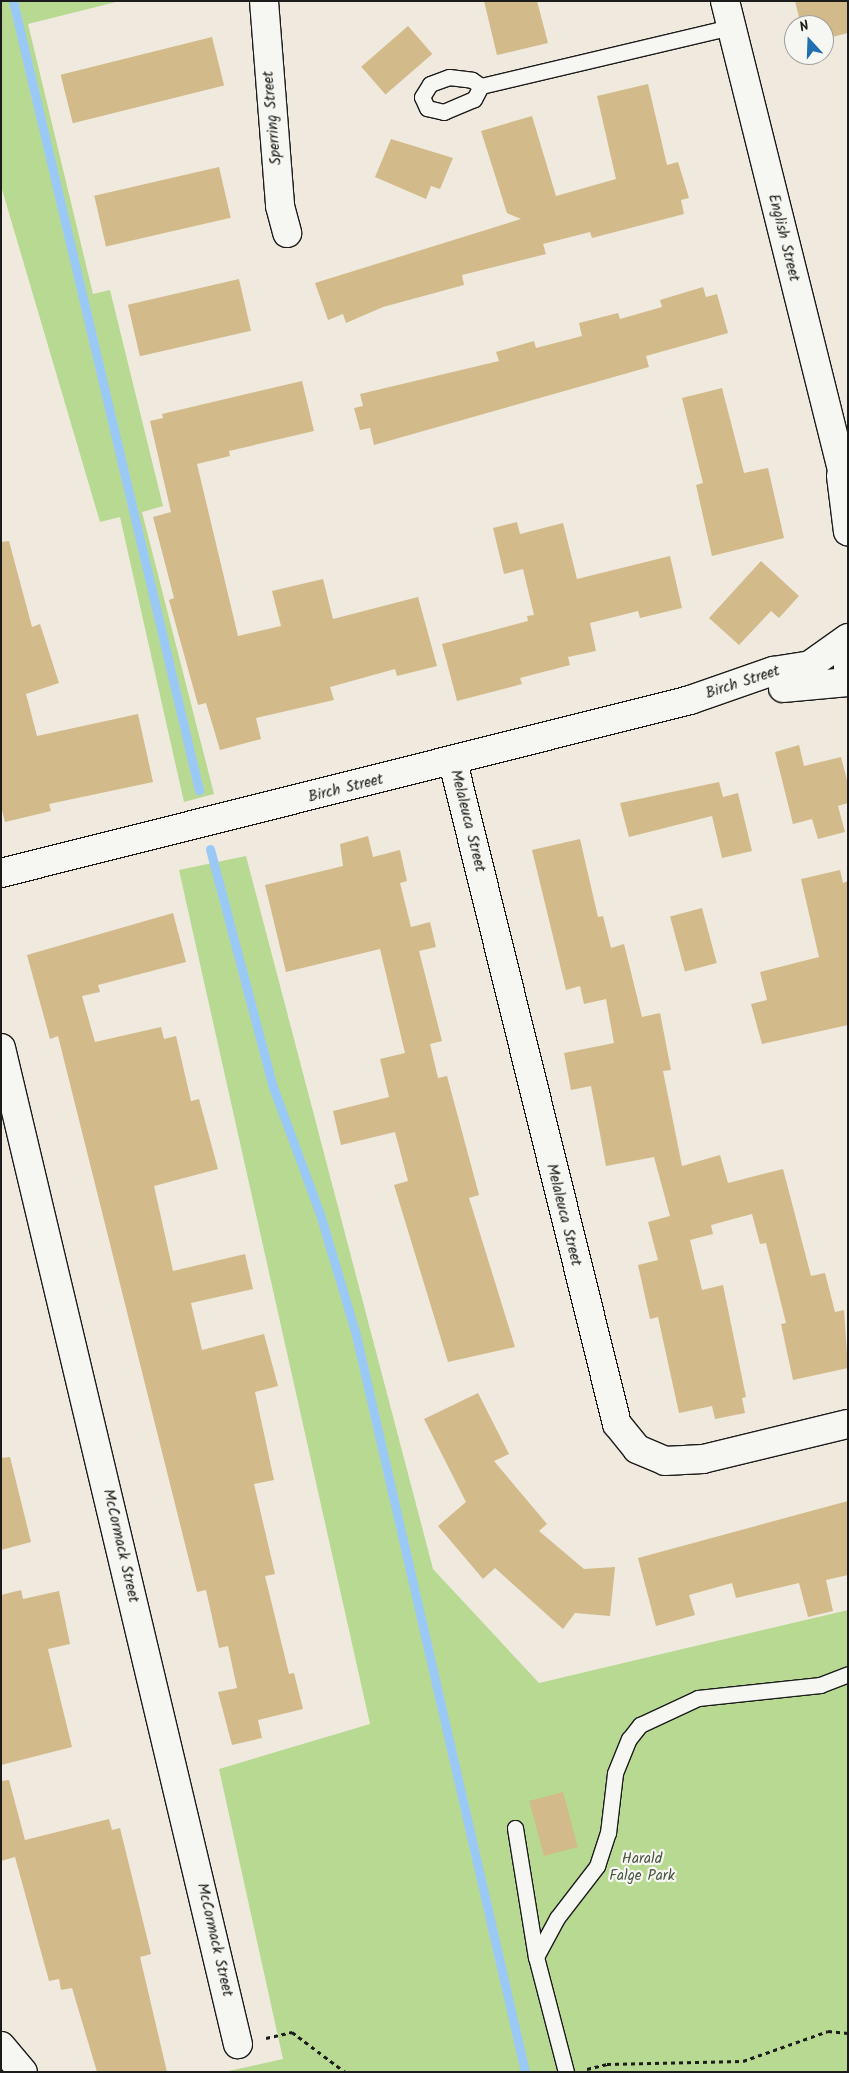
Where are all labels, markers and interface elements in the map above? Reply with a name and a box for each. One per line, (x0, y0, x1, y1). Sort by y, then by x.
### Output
north arrow (784, 15, 834, 65)
text: N (796, 15, 812, 39)
street label: Sperring Street (260, 70, 286, 166)
street label: English Street (763, 192, 803, 284)
street label: Birch Street (704, 663, 782, 703)
street label: Melaleuca Street (446, 768, 488, 874)
street label: Birch Street (307, 771, 385, 807)
street label: Melaleuca Street (542, 1162, 584, 1268)
street label: McCormack Street (98, 1487, 142, 1605)
park label: Harald Falge Park (609, 1850, 675, 1885)
street label: McCormack Street (192, 1881, 236, 1999)

